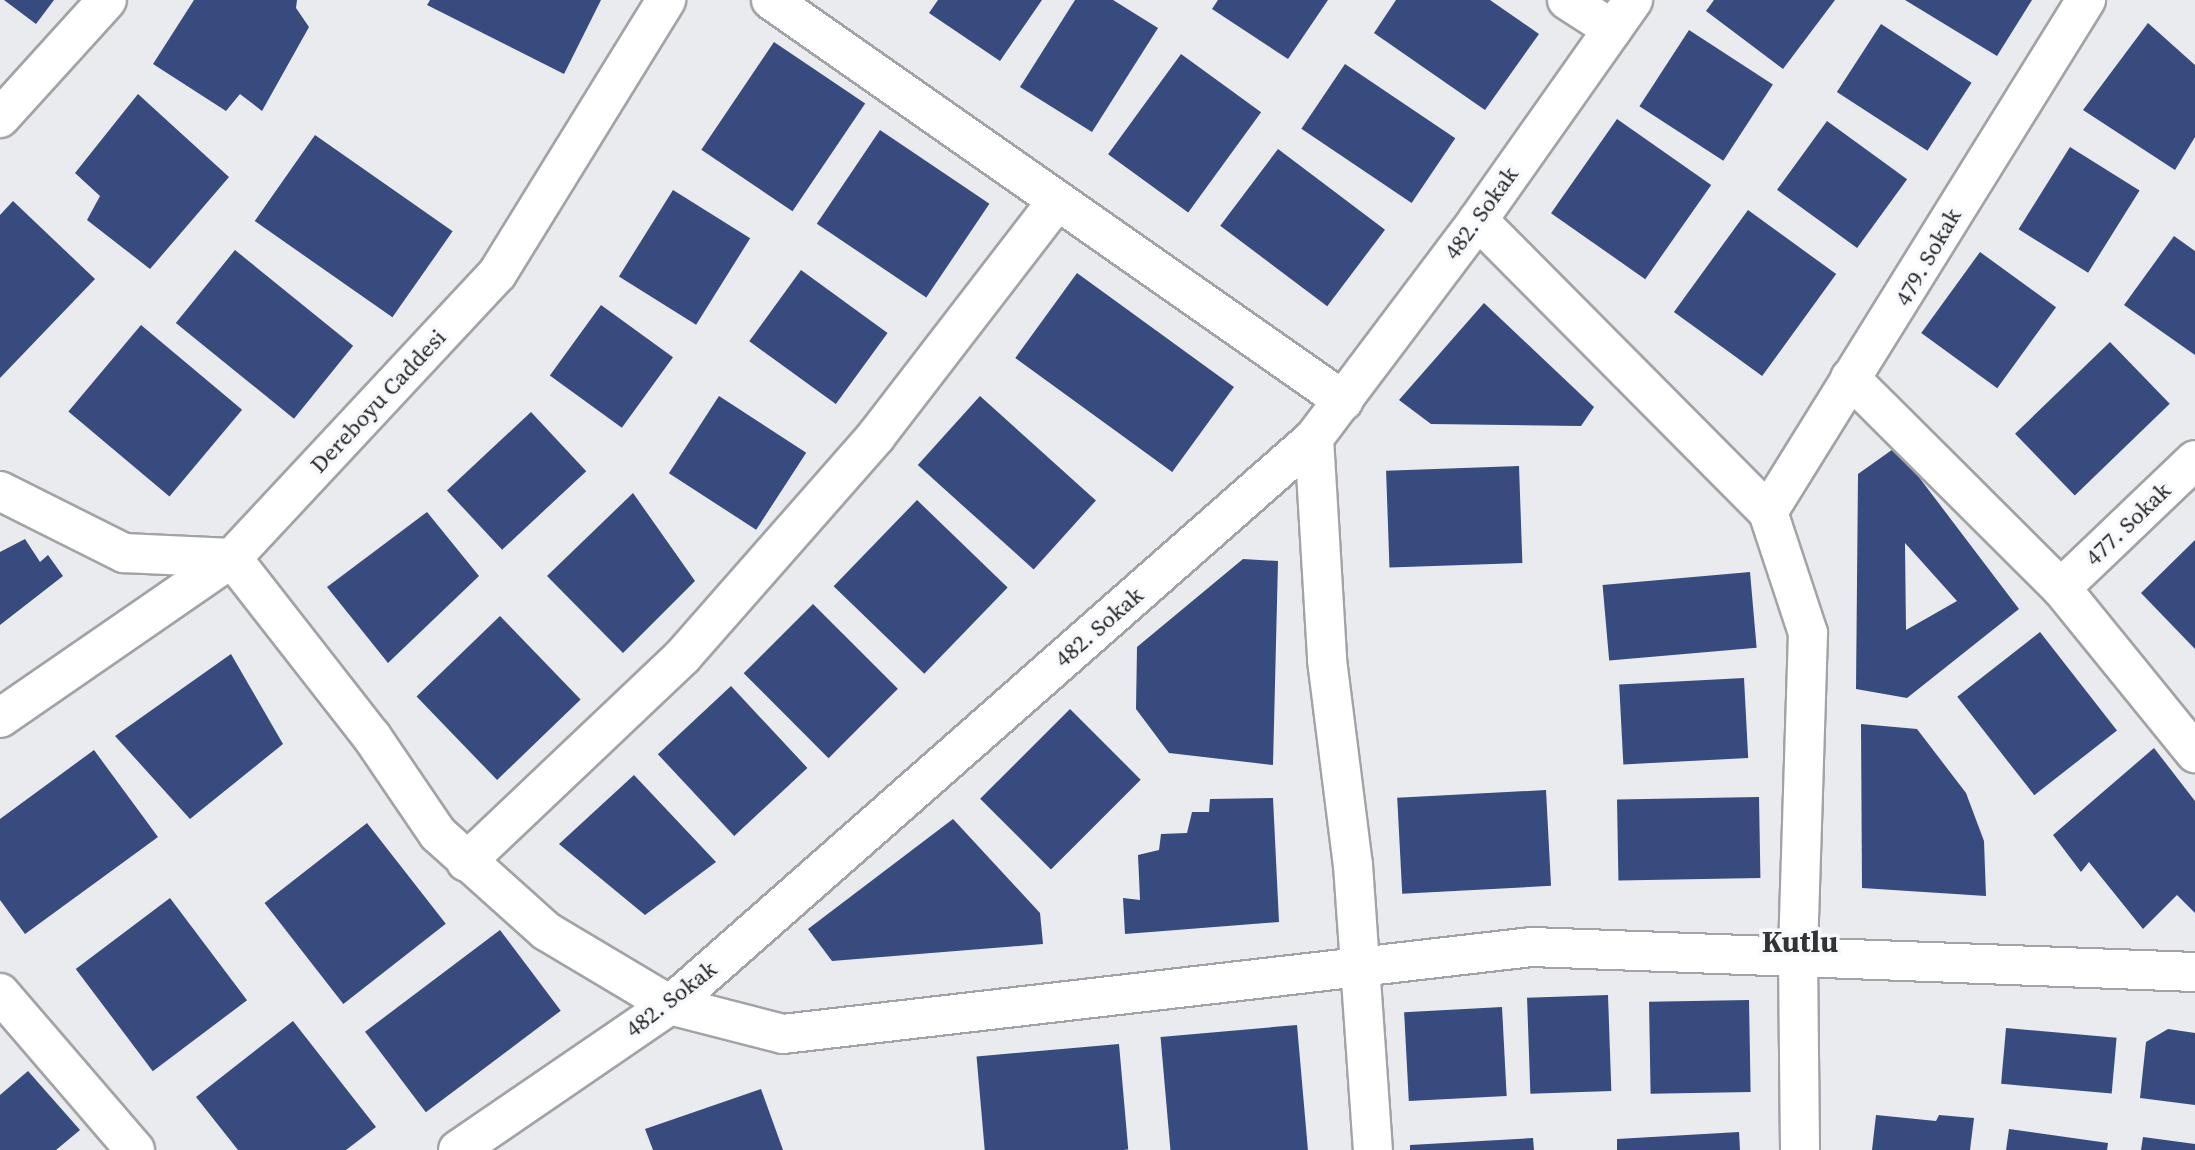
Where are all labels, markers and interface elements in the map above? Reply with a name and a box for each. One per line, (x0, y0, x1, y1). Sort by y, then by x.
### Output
street label: 482. Sokak (1438, 161, 1524, 265)
street label: 479. Sokak (1889, 203, 1967, 311)
street label: Dereboyu Caddesi (304, 324, 452, 478)
street label: 477. Sokak (2080, 477, 2176, 571)
street label: 482. Sokak (1049, 581, 1149, 673)
district label: Kutlu (1762, 924, 1838, 960)
street label: 482. Sokak (620, 955, 722, 1043)

